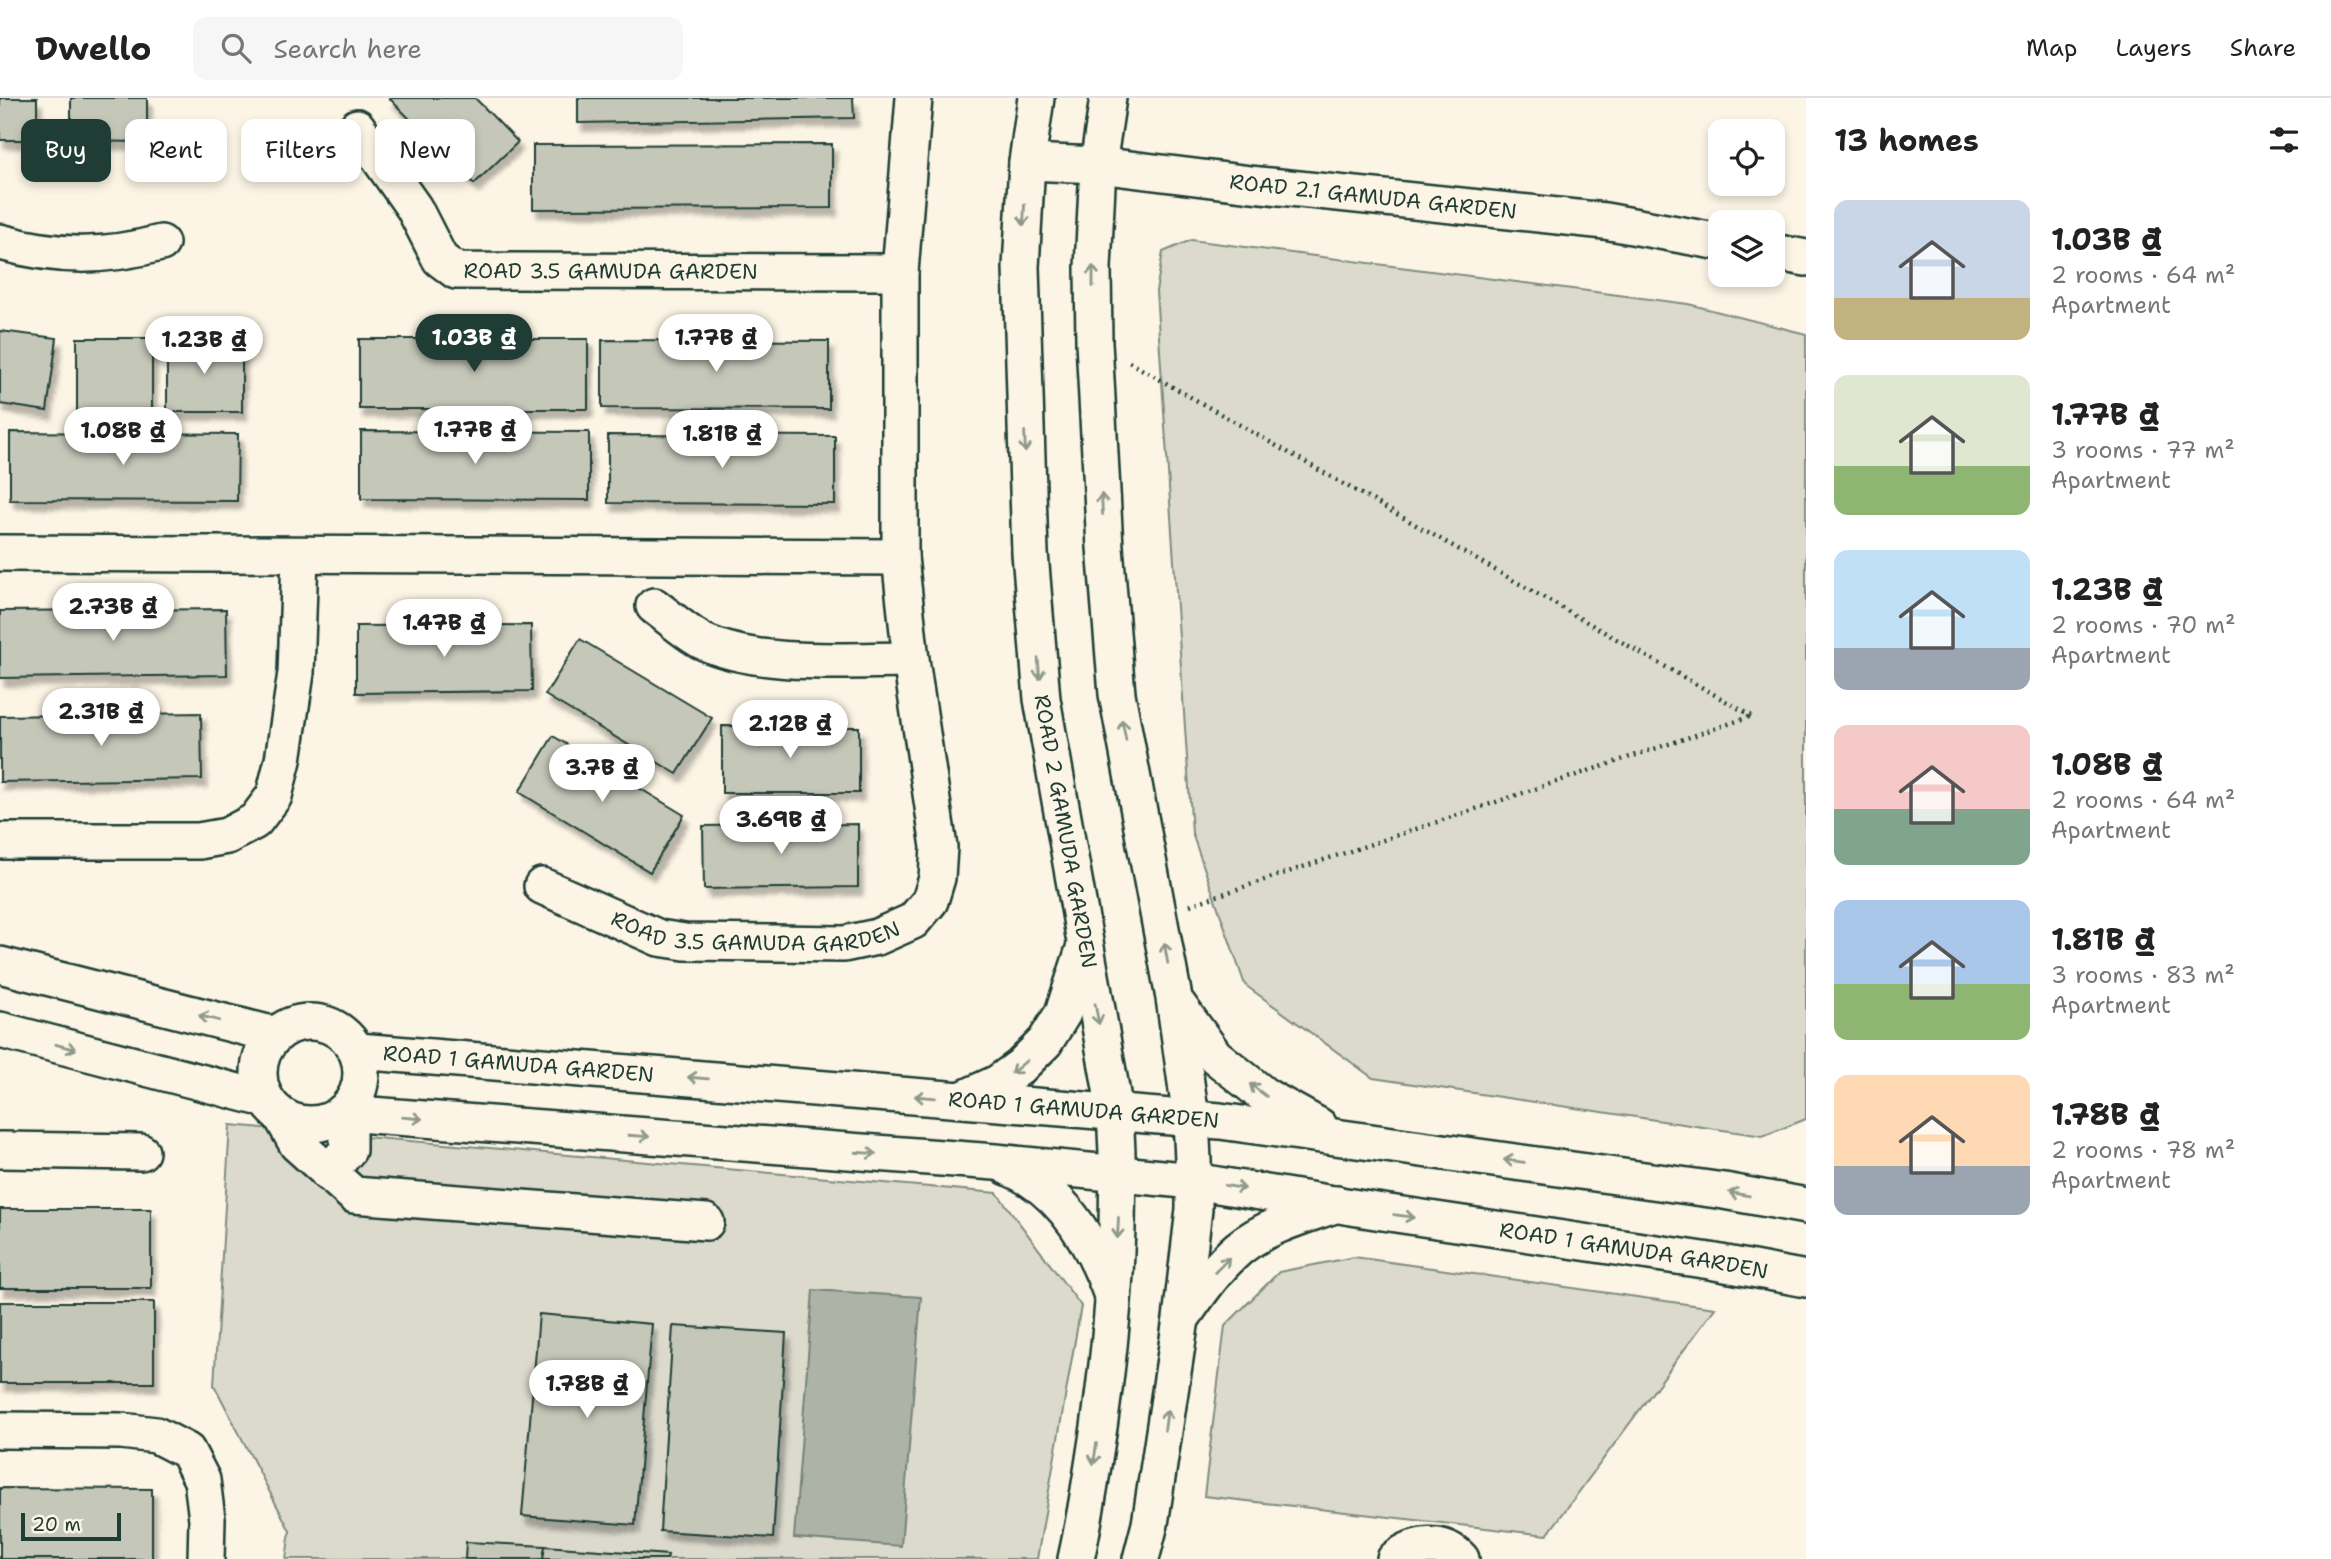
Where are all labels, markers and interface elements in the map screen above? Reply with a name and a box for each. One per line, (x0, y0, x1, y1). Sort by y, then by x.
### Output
search box (193, 17, 683, 80)
text: Dwello (35, 26, 151, 71)
icon: search (217, 29, 255, 67)
text: Search here (273, 31, 422, 66)
text: Map (2026, 32, 2077, 64)
text: Layers (2115, 32, 2192, 64)
text: Share (2230, 32, 2296, 64)
chip: Buy (21, 119, 111, 182)
chip: Rent (125, 119, 227, 182)
chip: Filters (241, 119, 361, 182)
chip: New (375, 119, 475, 182)
map controls (1708, 119, 1785, 287)
button: locate (1708, 119, 1785, 196)
text: 13 homes (1834, 120, 1979, 161)
icon: filters (2265, 121, 2303, 159)
street label: ROAD 2.1 GAMUDA GARDEN (1228, 167, 1518, 226)
one-way arrow (1017, 203, 1030, 225)
button: layers (1708, 210, 1785, 287)
text: 1.03B ₫ (2051, 219, 2162, 260)
icon: home (1890, 228, 1974, 312)
street label: ROAD 3.5 GAMUDA GARDEN (464, 257, 758, 286)
text: 2 rooms · 64 m² (2051, 260, 2235, 290)
one-way arrow (1086, 265, 1100, 288)
text: Apartment (2051, 290, 2171, 320)
pin: 1.03B ₫ (409, 314, 539, 374)
pin: 1.77B ₫ (651, 314, 781, 374)
pin: 1.23B ₫ (139, 316, 269, 376)
text: 1.03B ₫ (431, 322, 517, 352)
text: 1.77B ₫ (674, 322, 758, 352)
text: 1.23B ₫ (161, 324, 247, 354)
text: 1.77B ₫ (2051, 394, 2160, 435)
icon: home (1890, 403, 1974, 487)
pin: 1.77B ₫ (410, 406, 540, 466)
pin: 1.08B ₫ (58, 408, 188, 467)
pin: 1.81B ₫ (657, 410, 787, 470)
text: 1.77B ₫ (433, 414, 517, 444)
text: 1.08B ₫ (80, 415, 166, 445)
text: 1.81B ₫ (682, 418, 762, 448)
one-way arrow (1019, 430, 1032, 453)
text: 3 rooms · 77 m² (2051, 435, 2235, 465)
text: Apartment (2051, 465, 2171, 495)
one-way arrow (1096, 492, 1109, 515)
text: 1.23B ₫ (2051, 569, 2163, 610)
icon: home (1890, 578, 1974, 662)
pin: 2.73B ₫ (48, 584, 178, 643)
text: 2.73B ₫ (68, 591, 158, 621)
pin: 1.47B ₫ (379, 600, 509, 659)
text: 1.47B ₫ (402, 607, 486, 637)
text: 2 rooms · 70 m² (2051, 610, 2236, 640)
text: Apartment (2051, 640, 2171, 670)
one-way arrow (1033, 657, 1046, 680)
pin: 2.31B ₫ (36, 688, 166, 748)
street label: ROAD 2 GAMUDA GARDEN (1027, 692, 1103, 971)
text: 2.31B ₫ (58, 696, 144, 726)
pin: 2.12B ₫ (725, 700, 855, 760)
text: 2.12B ₫ (748, 708, 832, 738)
one-way arrow (1117, 719, 1130, 742)
pin: 3.7B ₫ (545, 744, 659, 804)
text: 1.08B ₫ (2051, 744, 2163, 785)
text: 3.7B ₫ (565, 752, 639, 782)
icon: home (1890, 753, 1974, 837)
text: 2 rooms · 64 m² (2051, 785, 2235, 815)
pin: 3.69B ₫ (716, 796, 846, 856)
text: 3.69B ₫ (735, 804, 827, 834)
text: Apartment (2051, 815, 2171, 845)
street label: ROAD 3.5 GAMUDA GARDEN (607, 904, 905, 958)
text: 1.81B ₫ (2051, 919, 2155, 960)
icon: home (1890, 928, 1974, 1012)
one-way arrow (1159, 943, 1172, 965)
text: 3 rooms · 83 m² (2051, 960, 2235, 990)
text: Apartment (2051, 990, 2171, 1020)
one-way arrow (1091, 1002, 1105, 1025)
one-way arrow (198, 1011, 221, 1024)
street label: ROAD 1 GAMUDA GARDEN (382, 1039, 655, 1089)
one-way arrow (54, 1041, 77, 1054)
one-way arrow (1010, 1059, 1028, 1075)
one-way arrow (688, 1071, 710, 1084)
one-way arrow (1249, 1082, 1267, 1097)
street label: ROAD 1 GAMUDA GARDEN (947, 1085, 1220, 1135)
one-way arrow (914, 1090, 937, 1103)
text: 1.78B ₫ (2051, 1094, 2160, 1135)
icon: home (1890, 1103, 1974, 1187)
one-way arrow (400, 1112, 423, 1125)
one-way arrow (627, 1130, 650, 1143)
text: 2 rooms · 78 m² (2051, 1135, 2235, 1165)
one-way arrow (854, 1147, 877, 1160)
one-way arrow (1503, 1154, 1526, 1167)
text: Apartment (2051, 1165, 2171, 1195)
one-way arrow (1224, 1181, 1246, 1194)
one-way arrow (1728, 1187, 1751, 1200)
one-way arrow (1392, 1209, 1415, 1222)
street label: ROAD 1 GAMUDA GARDEN (1498, 1216, 1770, 1286)
one-way arrow (1111, 1217, 1124, 1240)
one-way arrow (1214, 1257, 1231, 1274)
pin: 1.78B ₫ (522, 1360, 652, 1420)
text: 1.78B ₫ (545, 1368, 629, 1398)
one-way arrow (1160, 1409, 1173, 1431)
one-way arrow (1088, 1443, 1101, 1465)
scale bar (21, 1510, 121, 1542)
text: 20 m (32, 1512, 81, 1537)

